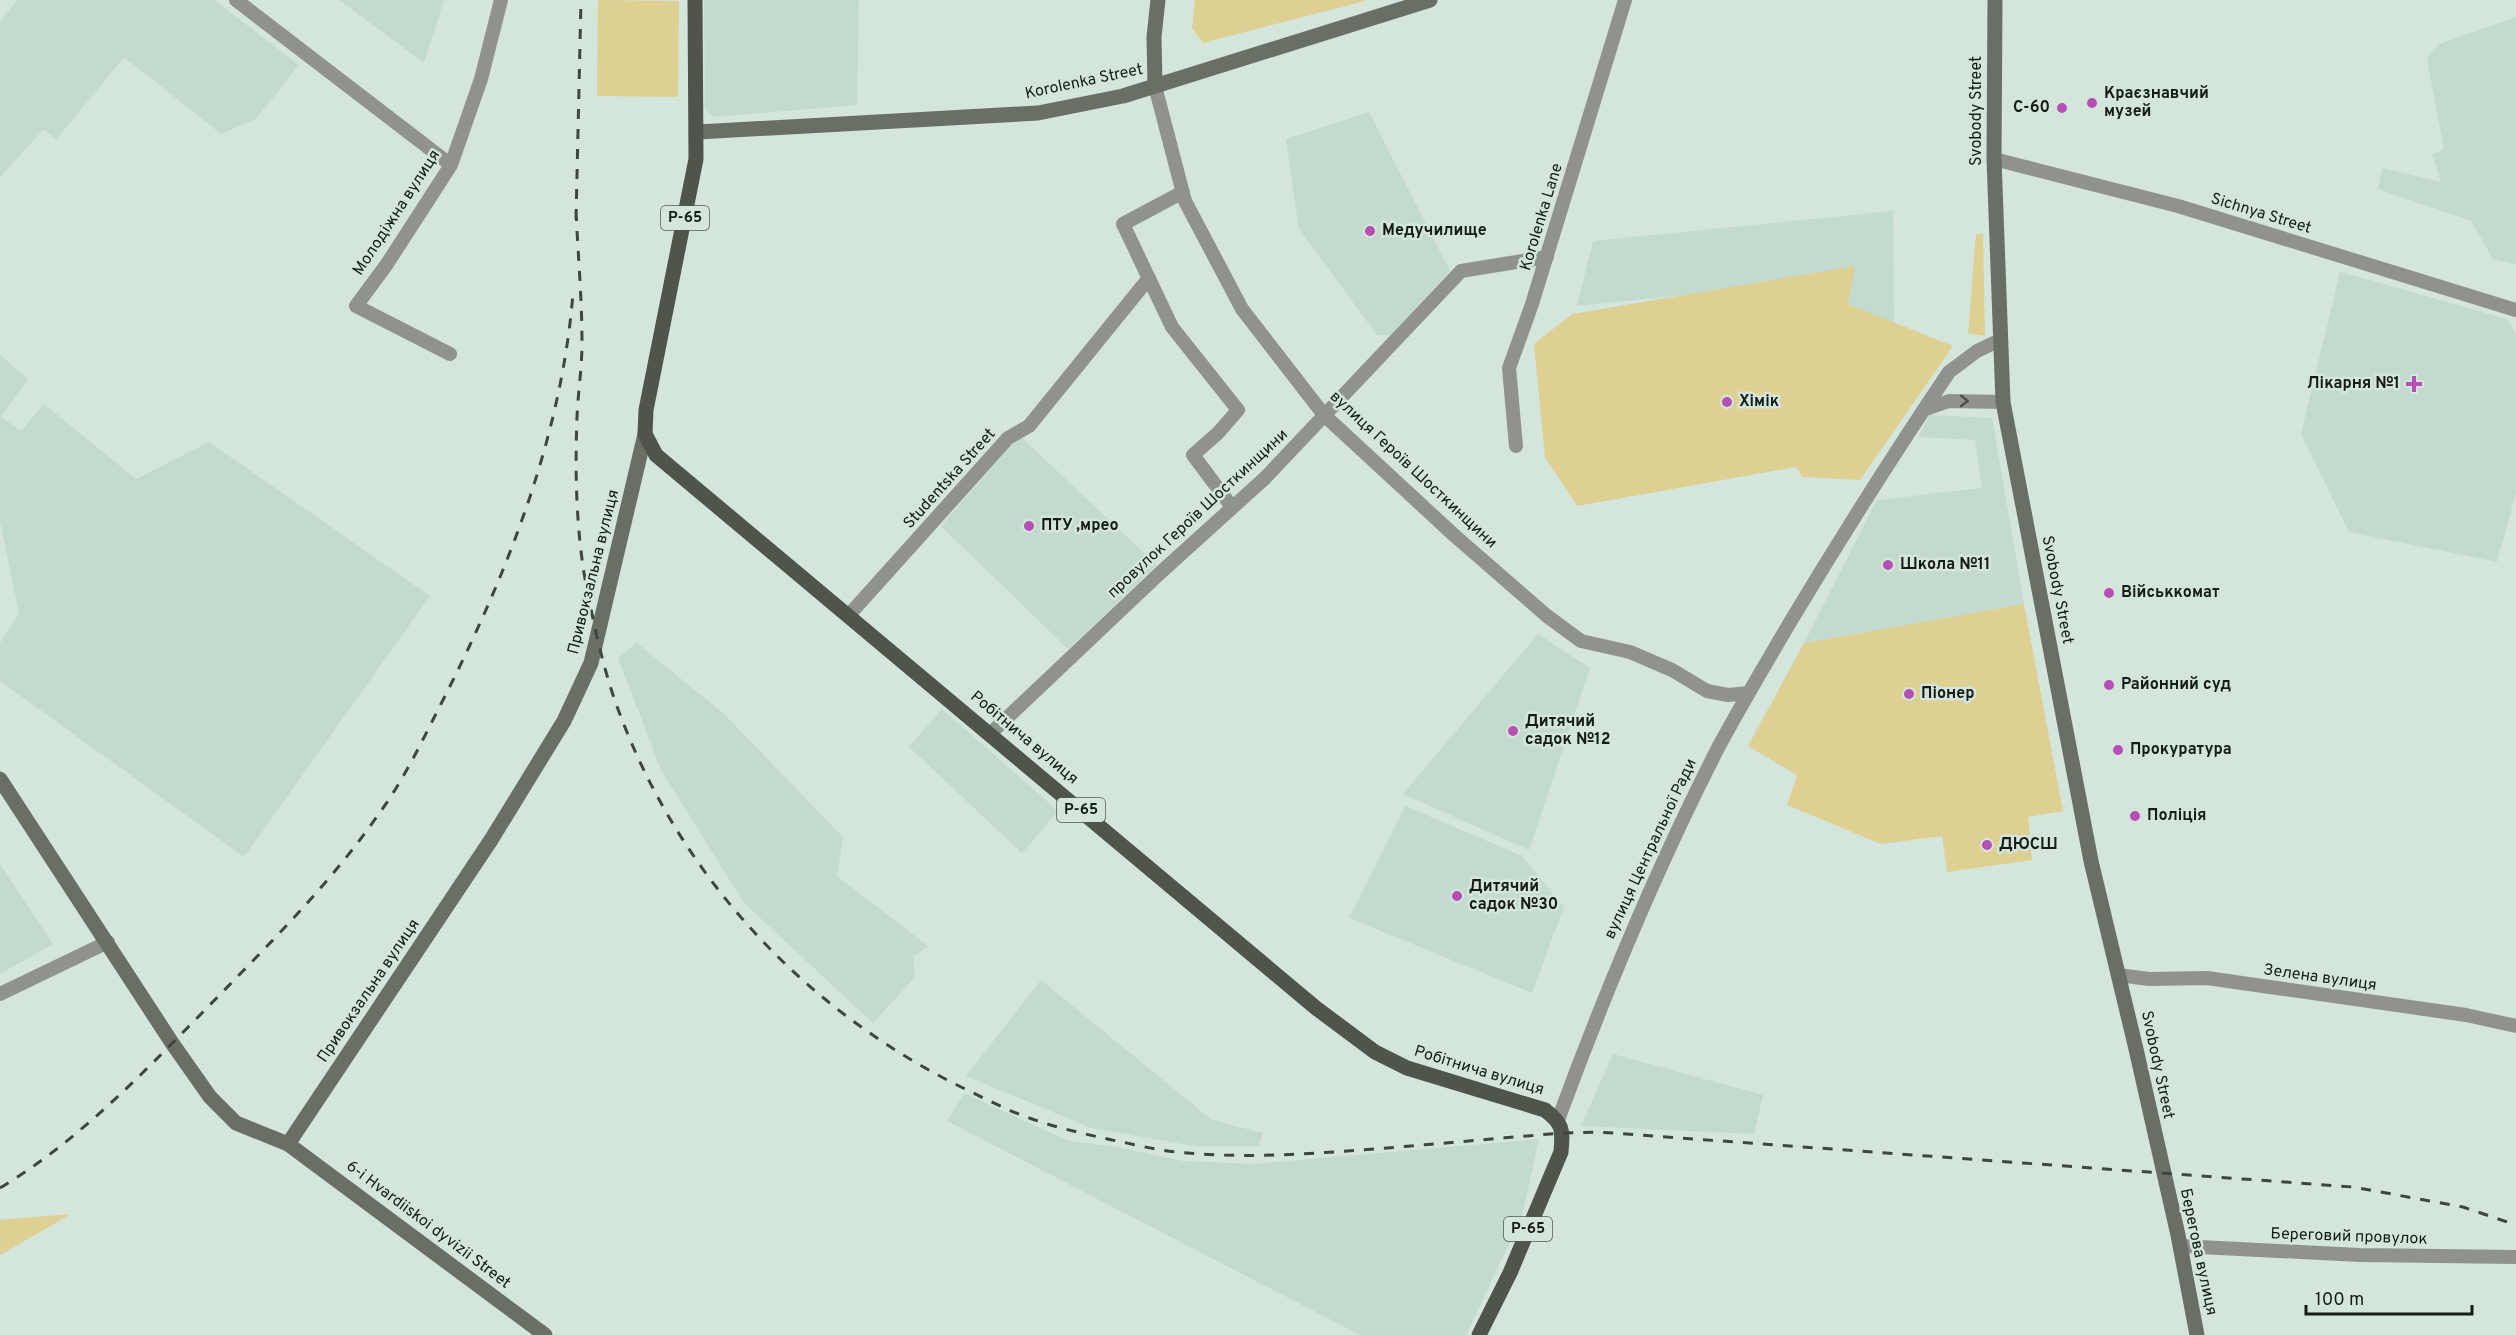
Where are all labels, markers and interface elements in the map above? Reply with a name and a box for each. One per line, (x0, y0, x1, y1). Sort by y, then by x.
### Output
street label: Svobody Street (1967, 56, 1987, 166)
street label: Korolenka Street (1023, 60, 1145, 104)
place label: Краєзнавчий музей (2104, 84, 2209, 122)
marker: Краєзнавчий музей (2085, 96, 2099, 110)
place label: С-60 (2013, 98, 2050, 118)
marker: С-60 (2055, 101, 2069, 115)
street label: Молодіжна вулиця (349, 146, 445, 280)
street label: Korolenka Lane (1516, 161, 1568, 273)
street label: Sichnya Street (2208, 189, 2314, 239)
road number: Р-65 (661, 206, 709, 230)
place label: Медучилище (1382, 221, 1487, 241)
marker: Медучилище (1363, 224, 1377, 238)
place label: Лікарня №1 (2307, 374, 2400, 394)
marker: Лікарня №1 (2405, 375, 2423, 393)
street label: вулиця Героїв Шосткинщини (1325, 387, 1501, 553)
place label: Хімік (1739, 392, 1779, 412)
marker: Хімік (1720, 395, 1734, 409)
one-way arrow (1959, 395, 1968, 408)
street label: Studentska Street (900, 425, 1000, 533)
street label: провулок Героїв Шосткинщини (1104, 425, 1292, 603)
street label: Привокзальна вулиця (564, 488, 624, 656)
place label: ПТУ ,мрео (1041, 516, 1118, 536)
marker: ПТУ ,мрео (1022, 519, 1036, 533)
street label: Svobody Street (2037, 534, 2077, 646)
place label: Школа №11 (1900, 555, 1990, 575)
marker: Школа №11 (1881, 558, 1895, 572)
place label: Військкомат (2121, 583, 2220, 603)
marker: Військкомат (2102, 586, 2116, 600)
place label: Районний суд (2121, 675, 2231, 695)
marker: Районний суд (2102, 678, 2116, 692)
place label: Піонер (1921, 684, 1974, 704)
street label: Робітнича вулиця (966, 687, 1082, 789)
marker: Піонер (1902, 687, 1916, 701)
place label: Дитячий садок №12 (1525, 712, 1610, 750)
marker: Дитячий садок №12 (1506, 724, 1520, 738)
place label: Прокуратура (2130, 740, 2232, 760)
marker: Прокуратура (2111, 743, 2125, 757)
street label: вулиця Центральної Ради (1600, 756, 1702, 942)
road number: Р-65 (1057, 798, 1105, 822)
place label: Поліція (2147, 806, 2206, 826)
marker: Поліція (2128, 809, 2142, 823)
place label: ДЮСШ (1999, 835, 2058, 855)
marker: ДЮСШ (1980, 838, 1994, 852)
place label: Дитячий садок №30 (1469, 877, 1558, 915)
marker: Дитячий садок №30 (1450, 889, 1464, 903)
street label: Привокзальна вулиця (313, 915, 425, 1067)
street label: Зелена вулиця (2262, 960, 2378, 996)
street label: Svobody Street (2136, 1009, 2178, 1121)
street label: Робітнича вулиця (1411, 1042, 1547, 1100)
street label: 6-i Hvardiiskoi dyvizii Street (342, 1157, 514, 1293)
street label: Берегова вулиця (2175, 1187, 2221, 1317)
road number: Р-65 (1504, 1217, 1552, 1241)
street label: Береговий провулок (2270, 1224, 2428, 1250)
scale bar (2306, 1278, 2472, 1316)
text: 100 m (2315, 1289, 2364, 1312)

